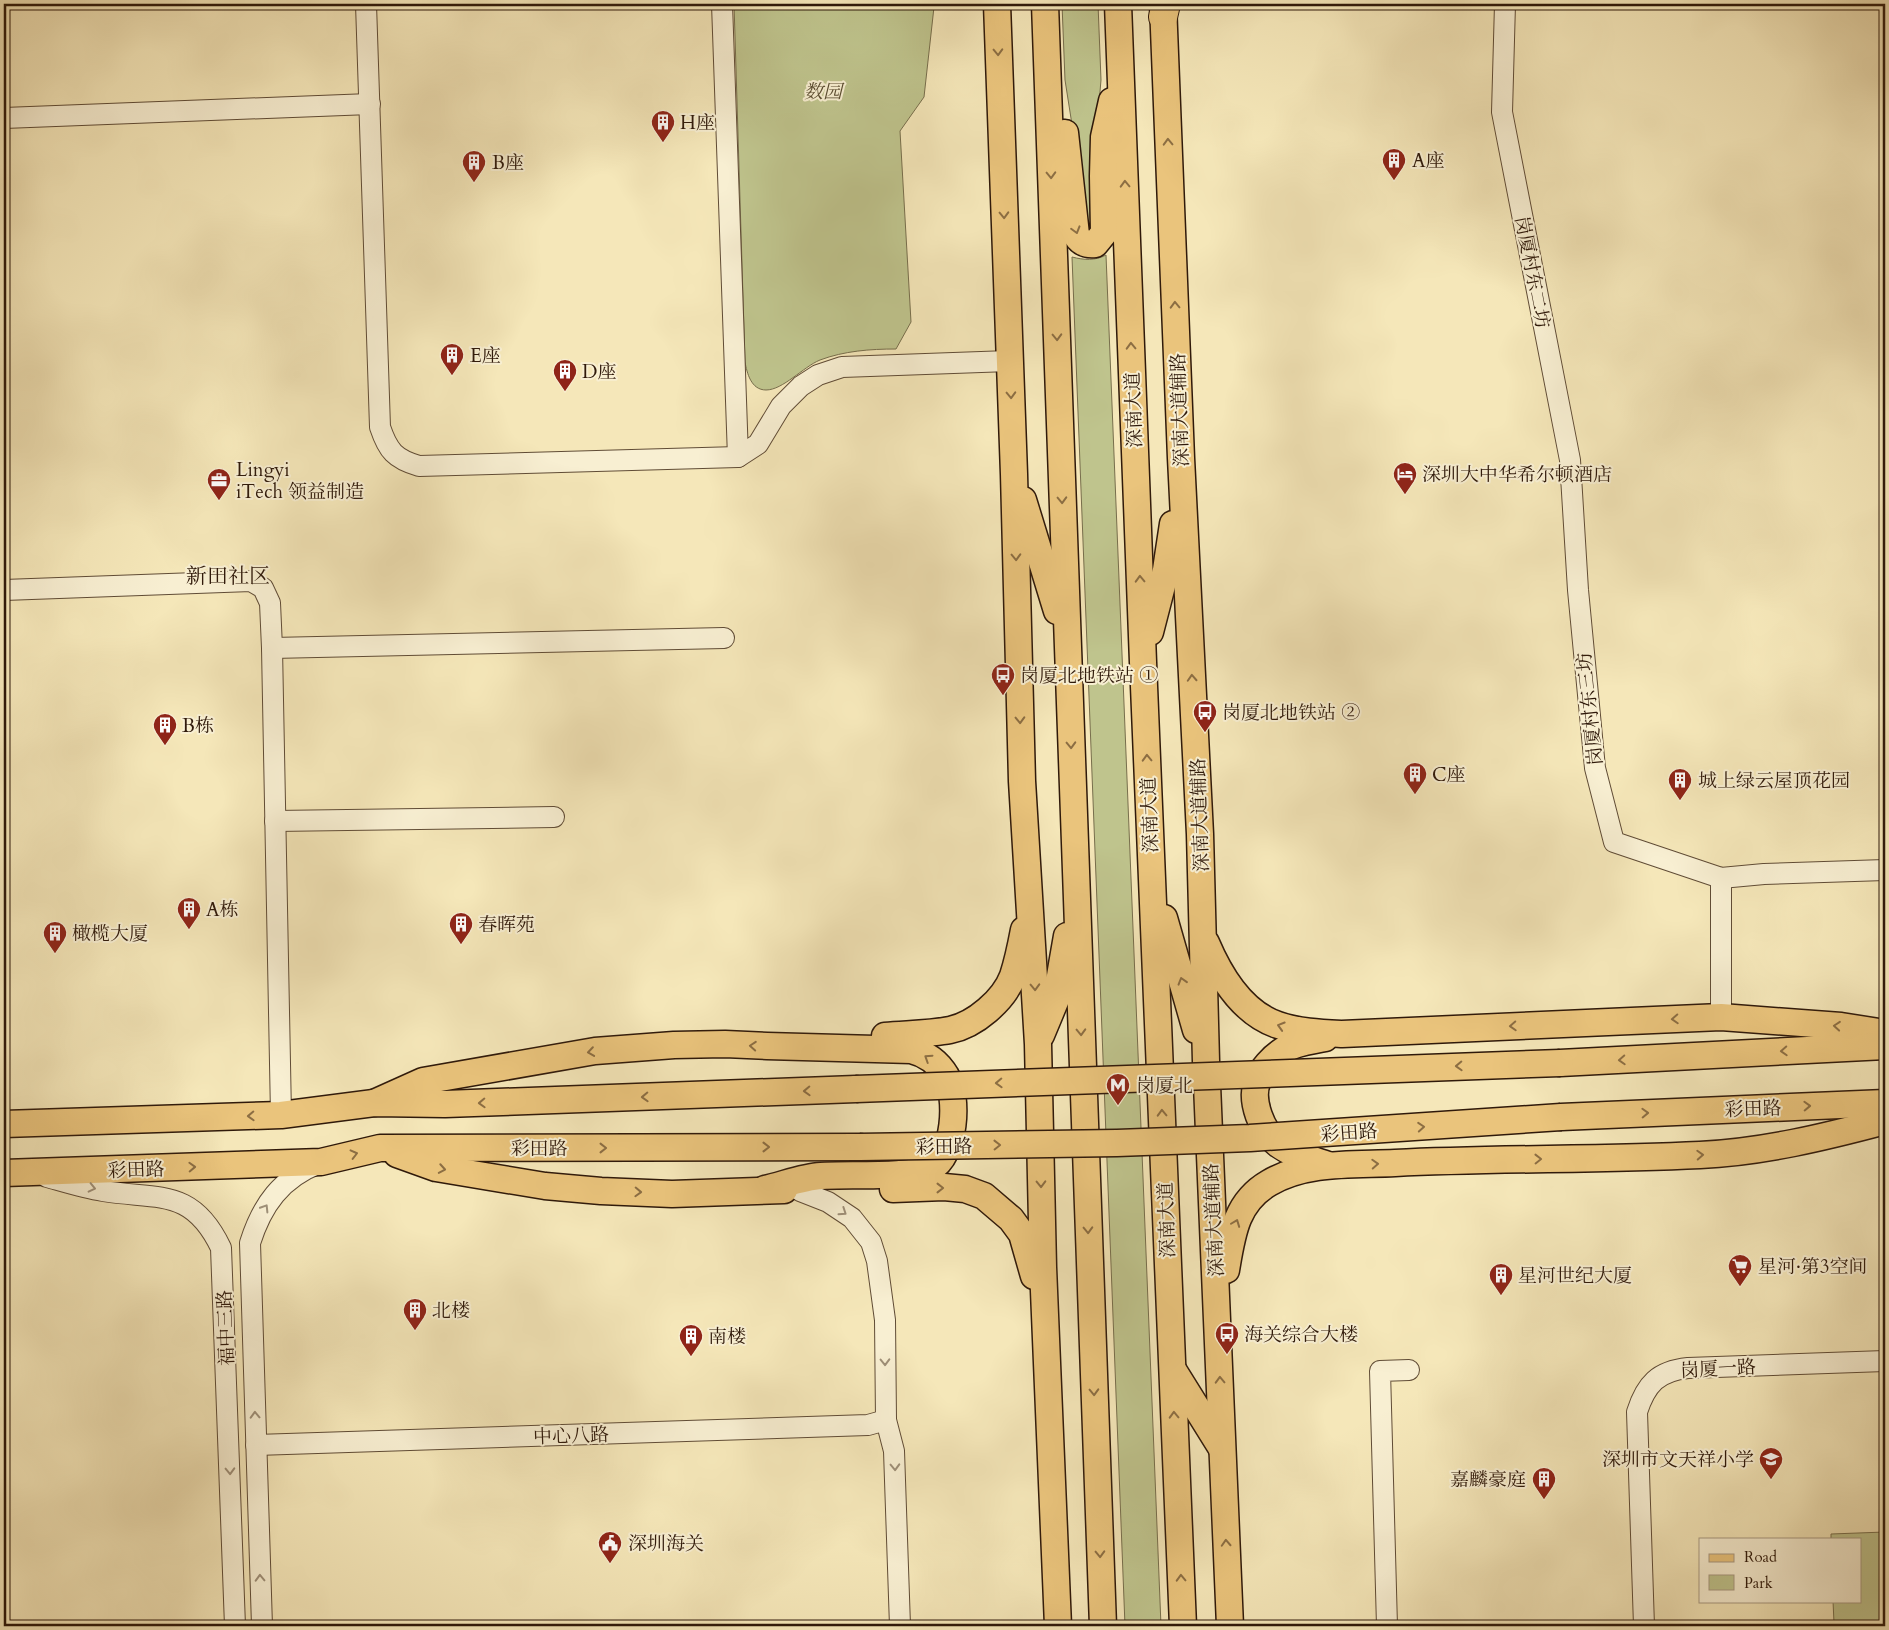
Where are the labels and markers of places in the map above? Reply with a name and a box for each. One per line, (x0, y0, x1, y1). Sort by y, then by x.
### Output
building icon: H座 (650, 109, 676, 143)
place label: H座 (680, 110, 715, 136)
building icon: A座 (1381, 147, 1407, 181)
place label: A座 (1412, 148, 1445, 174)
building icon: B座 (461, 149, 487, 183)
place label: B座 (492, 150, 524, 176)
building icon: E座 (439, 342, 465, 376)
place label: E座 (470, 343, 501, 369)
building icon: D座 (552, 358, 578, 392)
place label: D座 (582, 359, 616, 385)
place label: Lingyi iTech 领益制造 (236, 457, 364, 505)
hotel icon: 深圳大中华希尔顿酒店 (1392, 461, 1418, 495)
place label: 深圳大中华希尔顿酒店 (1422, 462, 1612, 488)
office icon: Lingyi iTech 领益制造 (206, 467, 232, 501)
bus stop icon: 岗厦北地铁站 ① (990, 662, 1016, 696)
place label: 岗厦北地铁站 ① (1020, 663, 1158, 689)
bus stop icon: 岗厦北地铁站 ② (1192, 699, 1218, 733)
place label: 岗厦北地铁站 ② (1222, 700, 1360, 726)
building icon: B栋 (152, 712, 178, 746)
place label: B栋 (182, 713, 214, 739)
building icon: C座 (1402, 761, 1428, 795)
place label: C座 (1432, 762, 1466, 788)
building icon: 城上绿云屋顶花园 (1667, 767, 1693, 801)
place label: 城上绿云屋顶花园 (1698, 768, 1850, 794)
building icon: A栋 (176, 896, 202, 930)
place label: A栋 (206, 897, 239, 923)
building icon: 春晖苑 (448, 911, 474, 945)
place label: 春晖苑 (478, 912, 535, 938)
building icon: 橄榄大厦 (42, 920, 68, 954)
place label: 橄榄大厦 (72, 921, 148, 947)
metro station icon: 岗厦北 (1105, 1072, 1131, 1106)
place label: 岗厦北 (1136, 1073, 1193, 1099)
supermarket icon: 星河·第3空间 (1727, 1253, 1753, 1287)
place label: 星河·第3空间 (1758, 1254, 1868, 1280)
building icon: 星河世纪大厦 (1488, 1262, 1514, 1296)
place label: 星河世纪大厦 (1518, 1263, 1632, 1289)
building icon: 北楼 (402, 1297, 428, 1331)
place label: 北楼 (432, 1298, 470, 1324)
bus stop icon: 海关综合大楼 (1214, 1321, 1240, 1355)
place label: 海关综合大楼 (1244, 1322, 1358, 1348)
building icon: 南楼 (678, 1323, 704, 1357)
place label: 南楼 (708, 1324, 746, 1350)
school or university icon: 深圳市文天祥小学 (1758, 1446, 1784, 1480)
place label: 深圳市文天祥小学 (1602, 1447, 1754, 1473)
building icon: 嘉麟豪庭 (1531, 1466, 1557, 1500)
place label: 嘉麟豪庭 (1450, 1467, 1526, 1493)
public building icon: 深圳海关 (597, 1530, 623, 1564)
place label: 深圳海关 (628, 1531, 704, 1557)

